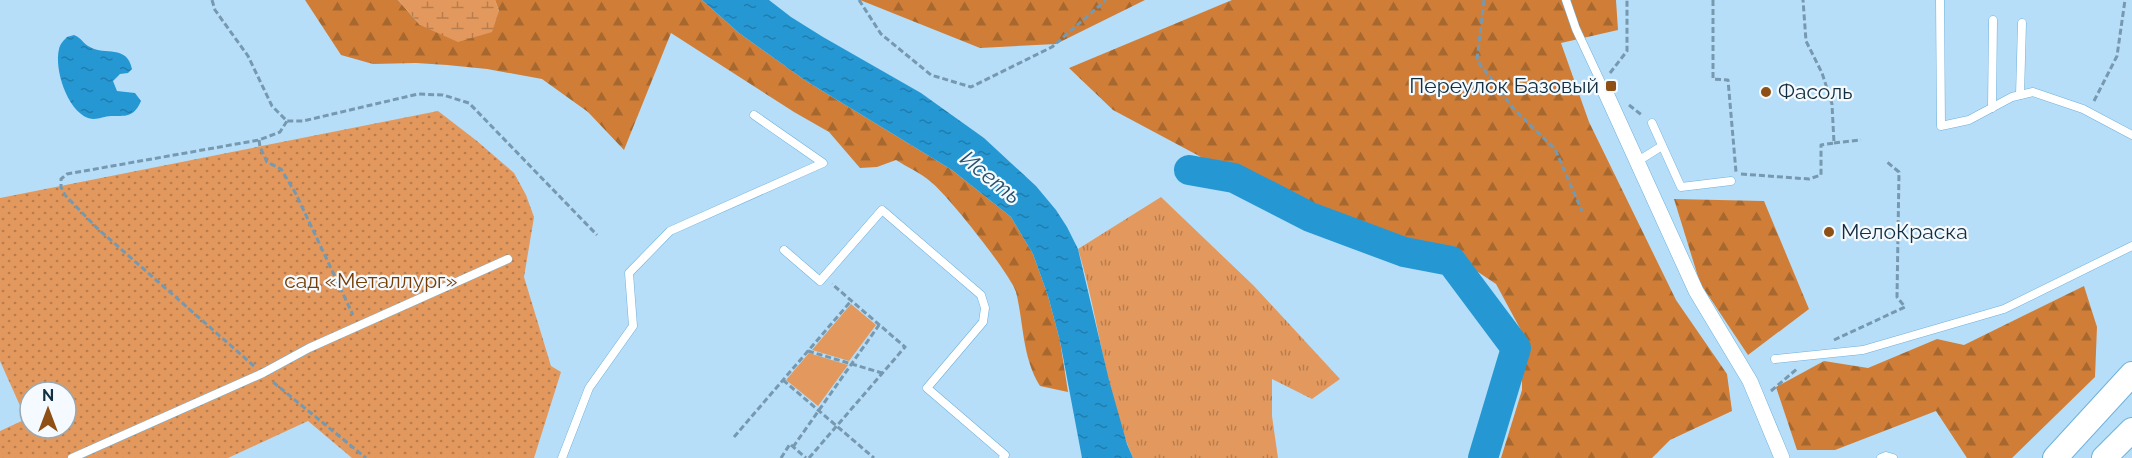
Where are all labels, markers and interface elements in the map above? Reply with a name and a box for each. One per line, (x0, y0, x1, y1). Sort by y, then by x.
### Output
place label: Переулок Базовый (1409, 73, 1599, 98)
marker: Переулок Базовый (1604, 79, 1618, 93)
place label: Фасоль (1778, 79, 1853, 104)
marker: Фасоль (1759, 85, 1773, 99)
water label: Исеть (956, 145, 1026, 209)
place label: МелоКраска (1841, 219, 1968, 244)
marker: МелоКраска (1822, 225, 1836, 239)
park label: сад «Металлург» (284, 268, 458, 293)
north arrow (18, 380, 78, 440)
text: N (42, 386, 54, 405)

